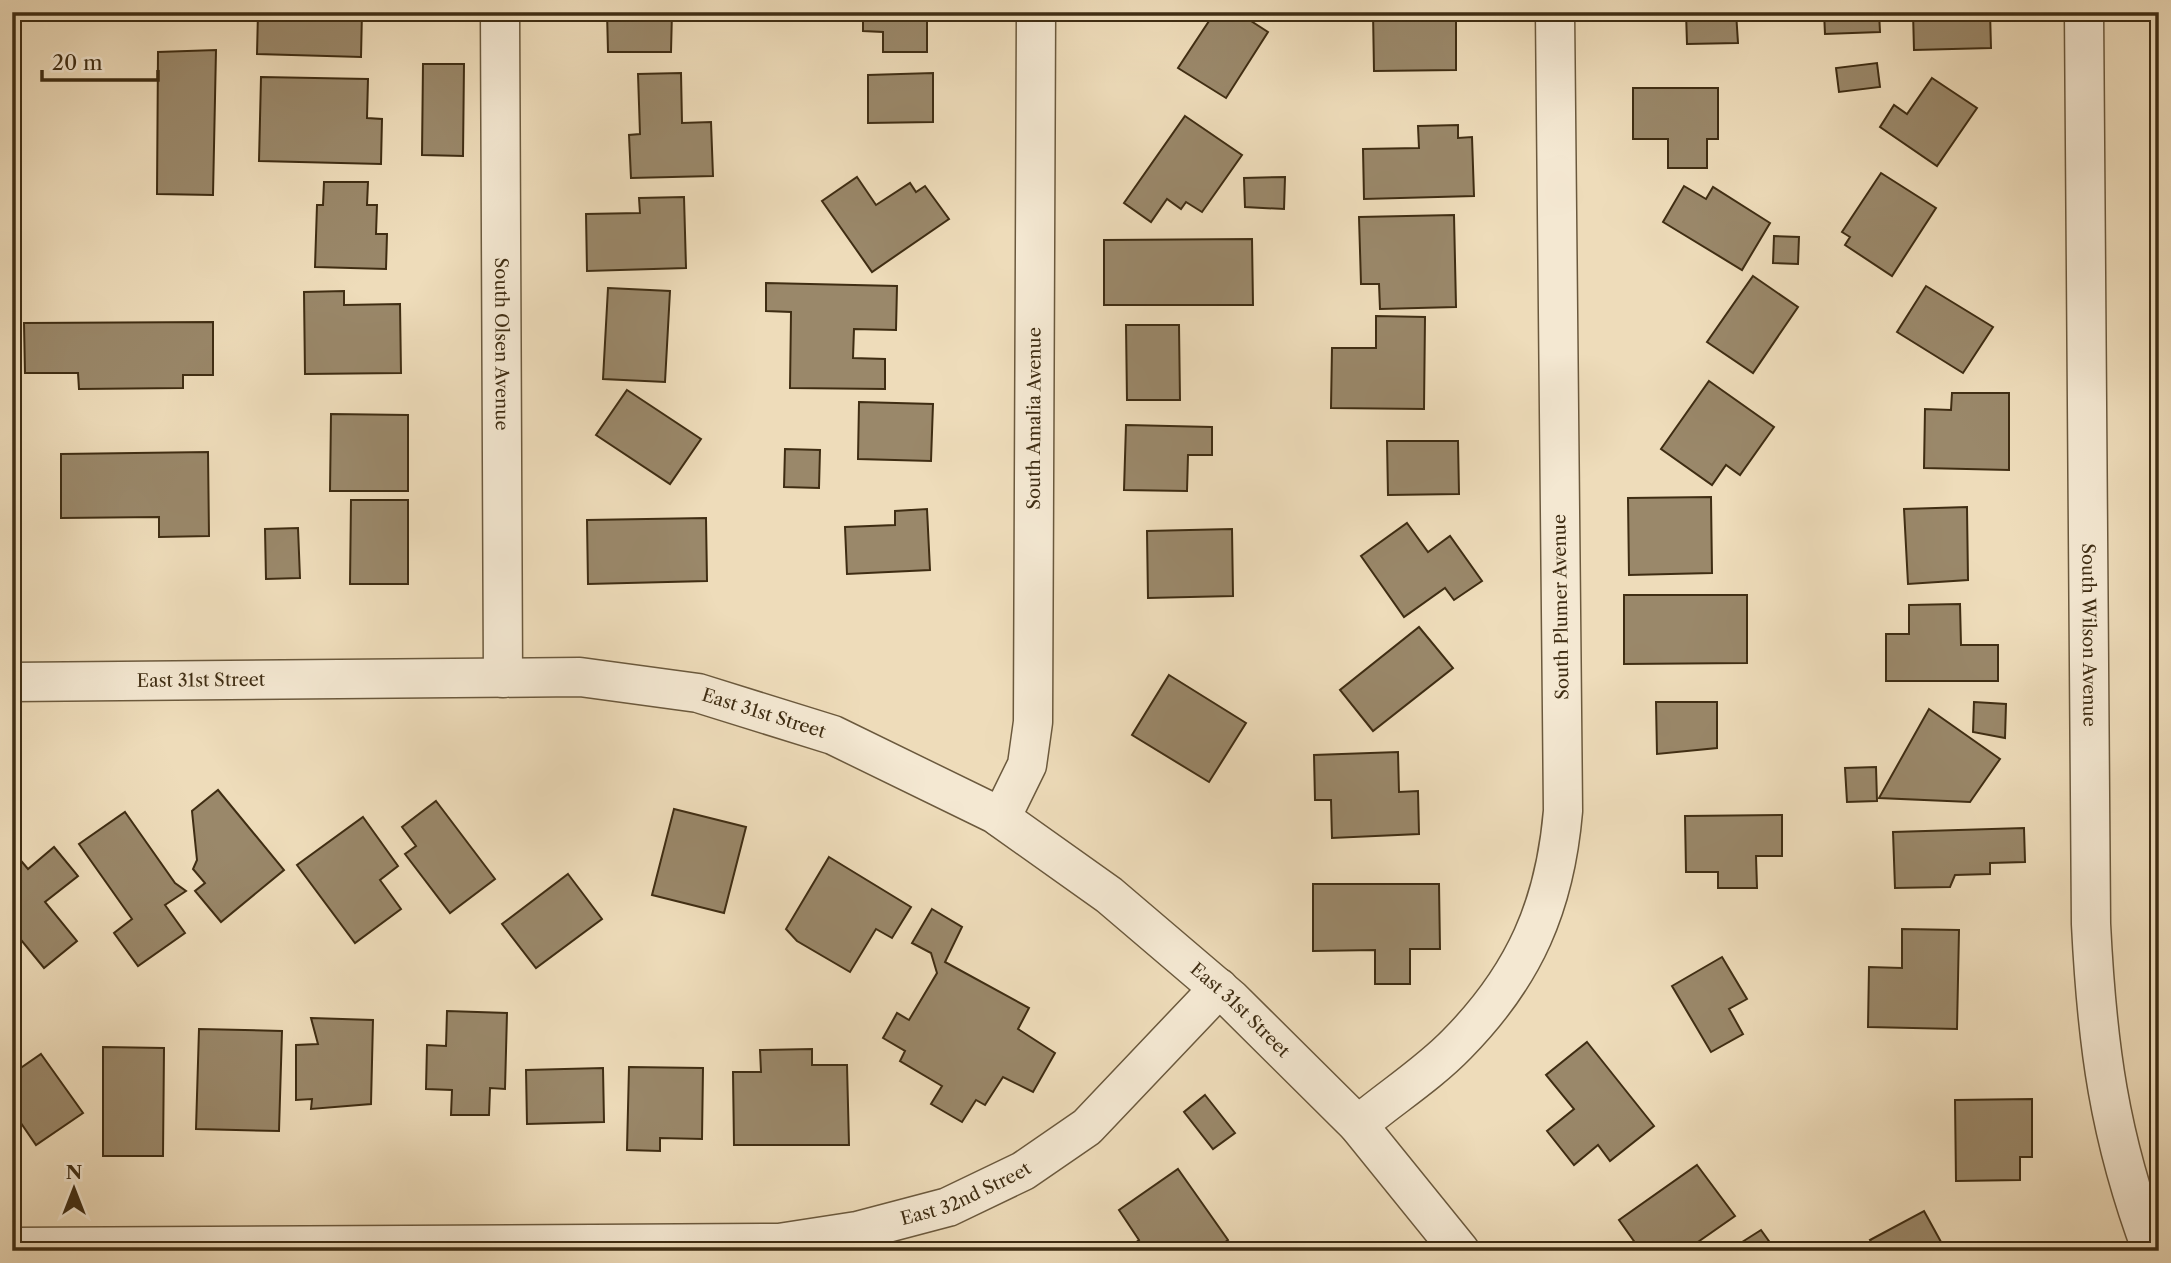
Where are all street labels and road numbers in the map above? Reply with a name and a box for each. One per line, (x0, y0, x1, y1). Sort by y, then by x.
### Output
street label: South Olsen Avenue (490, 257, 513, 431)
street label: South Amalia Avenue (1023, 327, 1046, 510)
street label: South Plumer Avenue (1548, 514, 1574, 700)
street label: South Wilson Avenue (2077, 543, 2100, 727)
street label: East 31st Street (137, 669, 266, 692)
street label: East 31st Street (699, 684, 829, 743)
street label: East 31st Street (1186, 958, 1295, 1062)
street label: East 32nd Street (898, 1157, 1036, 1230)

